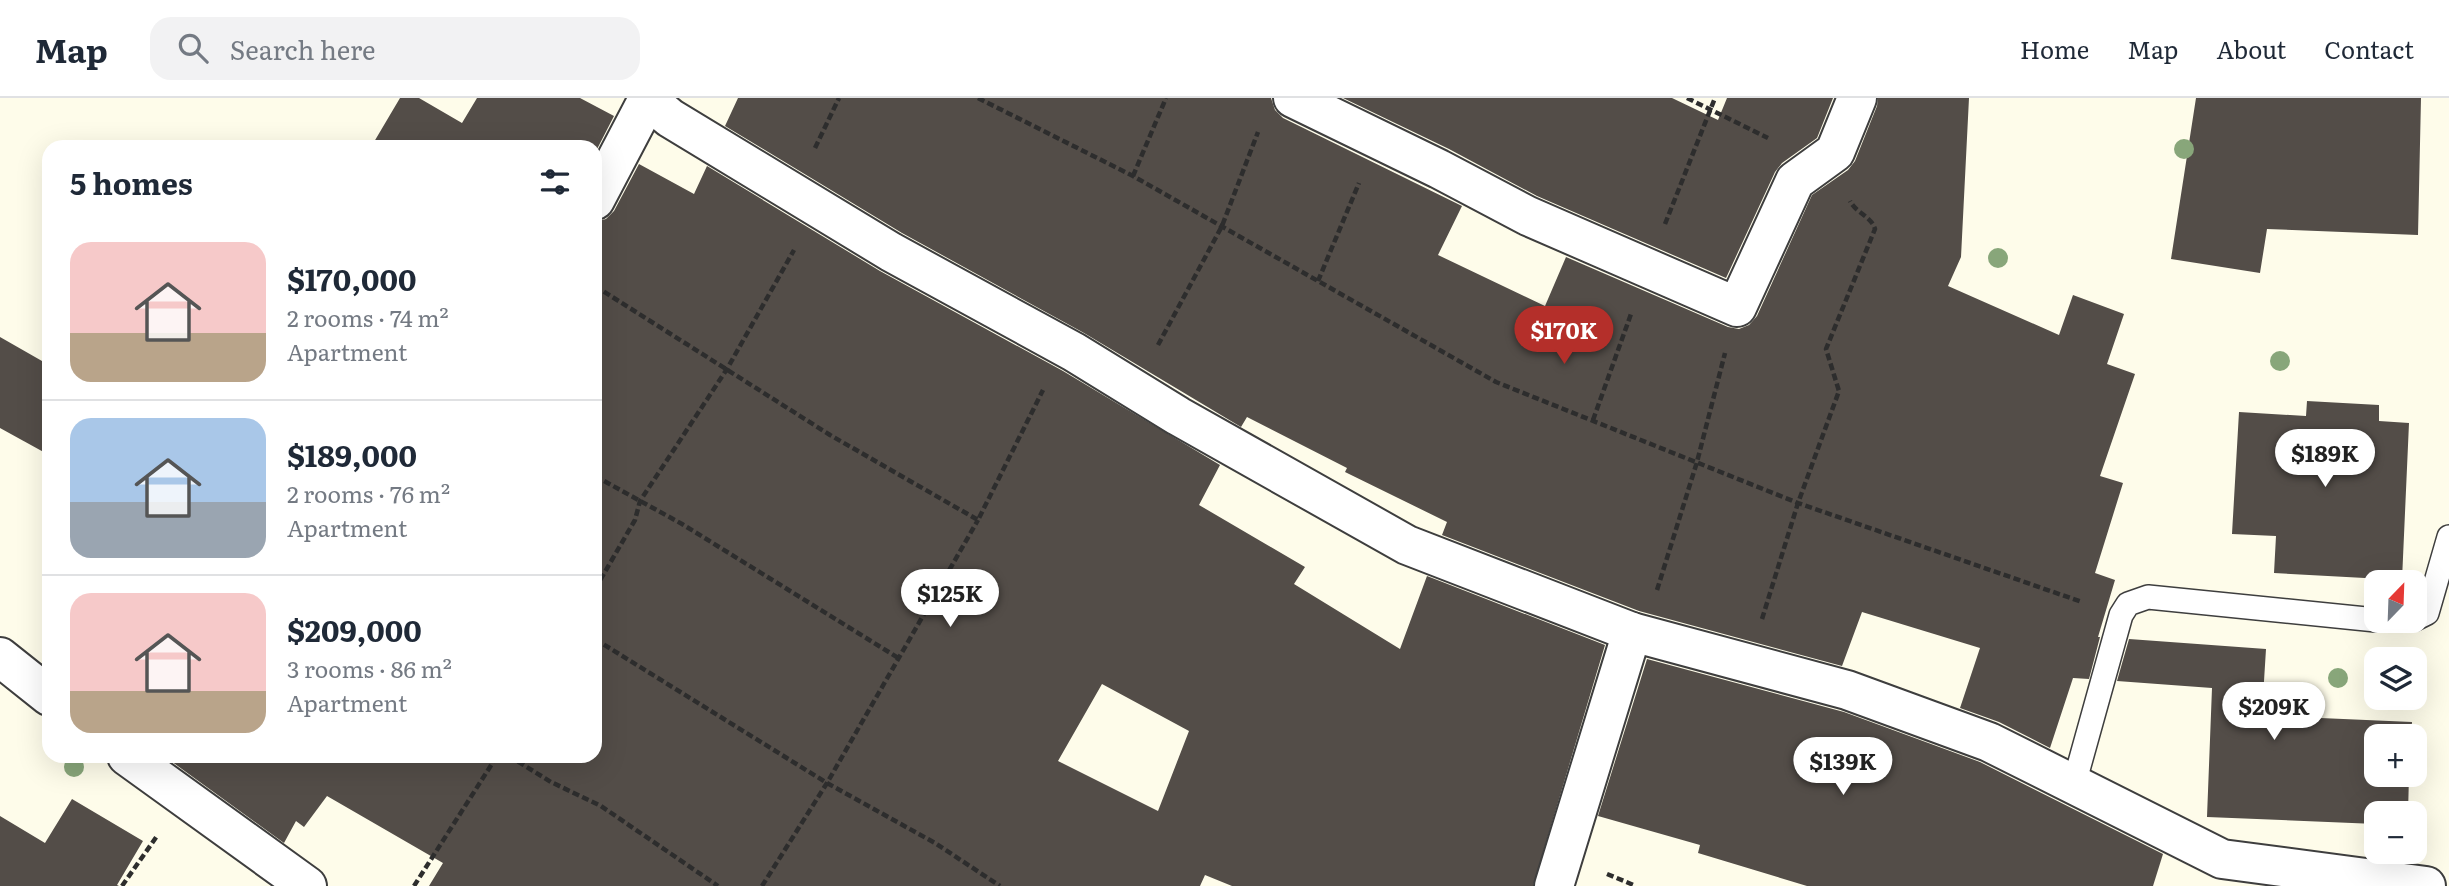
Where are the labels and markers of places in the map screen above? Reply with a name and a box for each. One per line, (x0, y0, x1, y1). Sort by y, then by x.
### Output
pin: $170K (1515, 306, 1613, 366)
pin: $189K (2276, 430, 2374, 489)
pin: $125K (901, 570, 999, 629)
pin: $209K (2225, 682, 2323, 742)
pin: $139K (1794, 738, 1892, 797)

